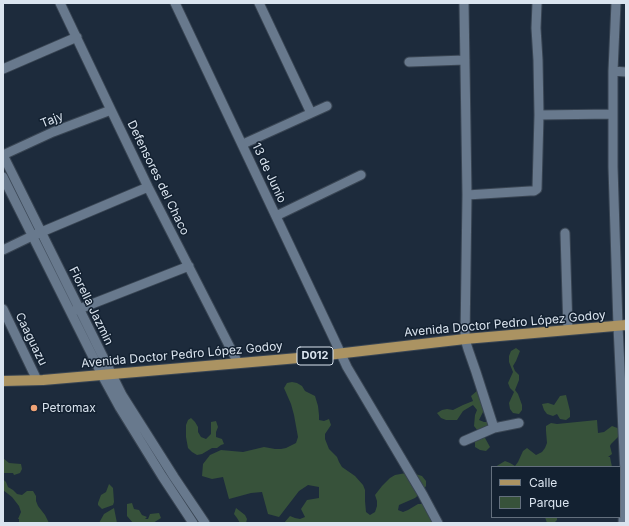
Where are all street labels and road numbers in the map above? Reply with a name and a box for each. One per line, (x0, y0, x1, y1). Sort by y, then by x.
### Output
street label: Tajy (39, 109, 65, 131)
street label: Defensores del Chaco (124, 118, 192, 238)
street label: 13 de Junio (249, 141, 289, 205)
street label: Fiorella Jazmin (66, 265, 116, 347)
street label: Avenida Doctor Pedro López Godoy (404, 308, 606, 340)
street label: Caaguazu (12, 310, 50, 368)
street label: Avenida Doctor Pedro López Godoy (81, 339, 283, 371)
road number: D012 (297, 347, 333, 365)

